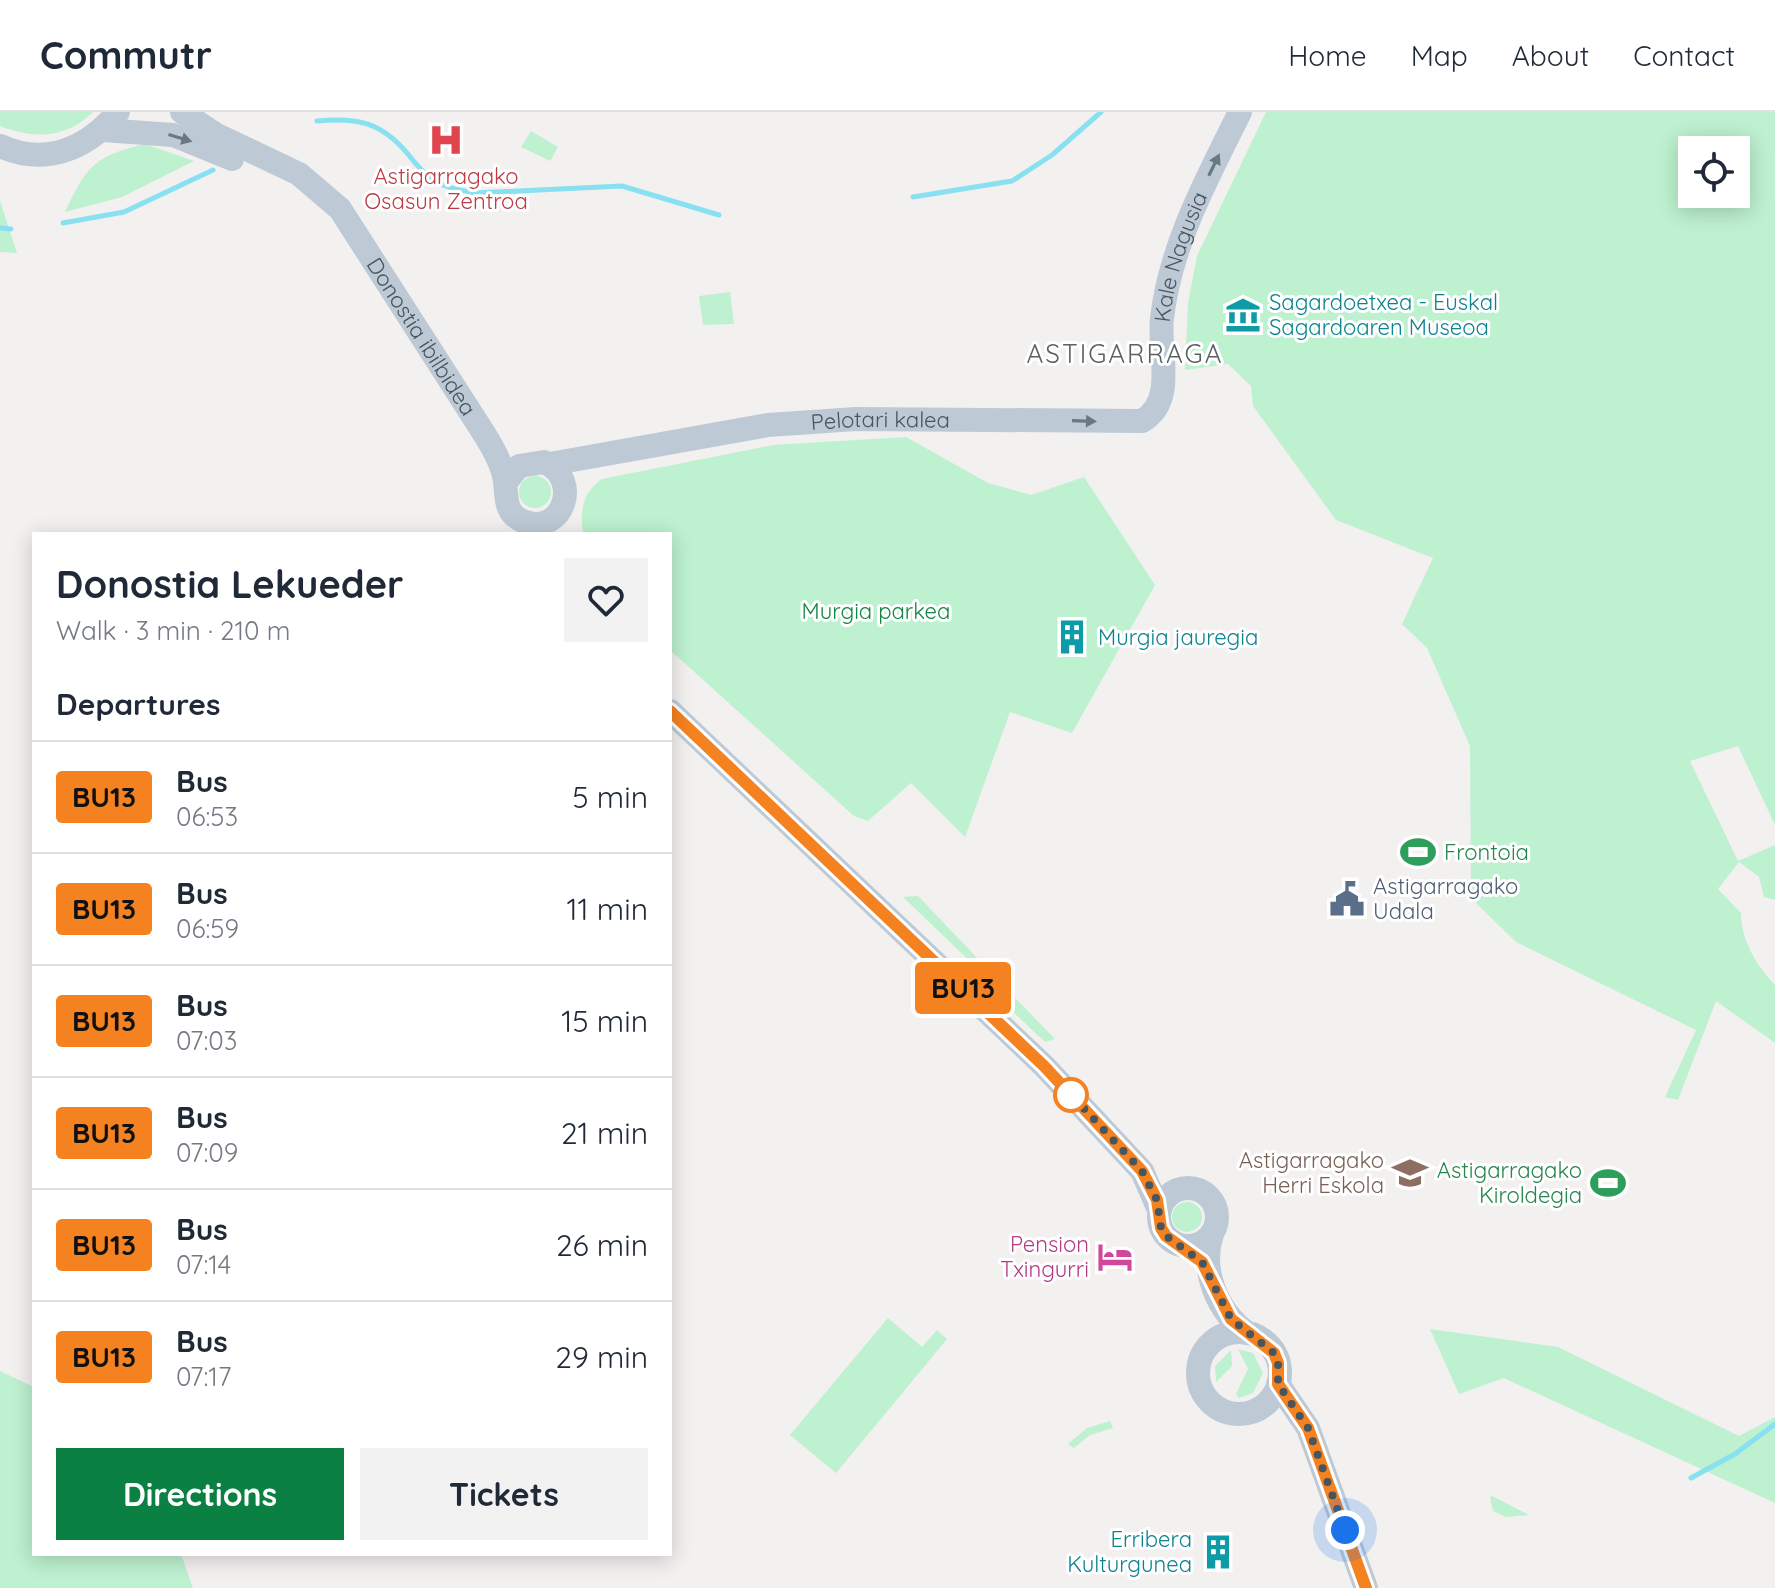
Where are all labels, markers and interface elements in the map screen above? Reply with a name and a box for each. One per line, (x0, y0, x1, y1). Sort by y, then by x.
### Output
text: Commutr (40, 31, 212, 79)
text: Home (1288, 38, 1367, 73)
text: Map (1411, 38, 1468, 73)
text: About (1512, 38, 1589, 73)
text: Contact (1633, 38, 1735, 73)
hospital icon: Astigarragako Osasun Zentroa (427, 121, 465, 159)
one-way arrow (169, 132, 193, 145)
map controls (1678, 136, 1750, 208)
button: locate (1678, 136, 1750, 208)
one-way arrow (1207, 153, 1221, 176)
place label: Astigarragako Osasun Zentroa (364, 162, 528, 215)
street label: Kale Nagusia (1148, 187, 1213, 324)
street label: Donostia ibilbidea (361, 252, 483, 421)
place label: Sagardoetxea - Euskal Sagardoaren Museoa (1269, 288, 1498, 341)
museum icon: Sagardoetxea - Euskal Sagardoaren Museoa (1224, 296, 1262, 334)
district label: ASTIGARRAGA (1027, 337, 1223, 370)
street label: Pelotari kalea (810, 405, 950, 436)
one-way arrow (1072, 415, 1097, 427)
button: heart (564, 558, 648, 642)
text: Donostia Lekueder (56, 560, 404, 608)
park label: Murgia parkea (802, 597, 950, 625)
text: Walk · 3 min · 210 m (56, 614, 290, 647)
building icon: Murgia jauregia (1053, 618, 1091, 656)
place label: Murgia jauregia (1098, 623, 1258, 651)
text: Departures (56, 685, 221, 723)
text: Bus (176, 762, 228, 800)
text: 5 min (572, 778, 648, 816)
text: BU13 (72, 779, 136, 814)
text: 06:53 (176, 800, 238, 833)
sports icon: Frontoia (1399, 833, 1437, 871)
place label: Frontoia (1444, 838, 1529, 866)
place label: Astigarragako Udala (1373, 872, 1518, 925)
text: Bus (176, 874, 228, 912)
public building icon: Astigarragako Udala (1328, 880, 1366, 918)
text: 11 min (566, 890, 648, 928)
text: BU13 (72, 891, 136, 926)
text: 06:59 (176, 912, 239, 945)
line badge: BU13 (907, 962, 1019, 1014)
text: BU13 (931, 970, 995, 1005)
text: Bus (176, 986, 228, 1024)
text: 15 min (561, 1002, 648, 1040)
text: BU13 (72, 1003, 136, 1038)
text: 07:03 (176, 1024, 237, 1057)
unlabelled marker (1054, 1078, 1088, 1112)
text: Bus (176, 1098, 228, 1136)
text: 21 min (561, 1114, 648, 1152)
text: BU13 (72, 1115, 136, 1150)
text: 07:09 (176, 1136, 238, 1169)
place label: Astigarragako Herri Eskola (1239, 1146, 1384, 1199)
school or university icon: Astigarragako Herri Eskola (1391, 1154, 1429, 1192)
place label: Astigarragako Kiroldegia (1437, 1156, 1582, 1209)
sports icon: Astigarragako Kiroldegia (1589, 1164, 1627, 1202)
text: Bus (176, 1210, 228, 1248)
text: 26 min (556, 1226, 648, 1264)
text: BU13 (72, 1227, 136, 1262)
place label: Pension Txingurri (1000, 1230, 1089, 1283)
hotel icon: Pension Txingurri (1096, 1238, 1134, 1276)
text: 07:14 (176, 1248, 231, 1281)
text: Bus (176, 1322, 228, 1360)
text: 29 min (555, 1338, 648, 1376)
text: BU13 (72, 1339, 136, 1374)
text: 07:17 (176, 1360, 231, 1393)
button: Directions (56, 1448, 344, 1540)
button: Tickets (360, 1448, 648, 1540)
your location (1325, 1510, 1365, 1550)
place label: Erribera Kulturgunea (1067, 1525, 1192, 1578)
building icon: Erribera Kulturgunea (1199, 1533, 1237, 1571)

